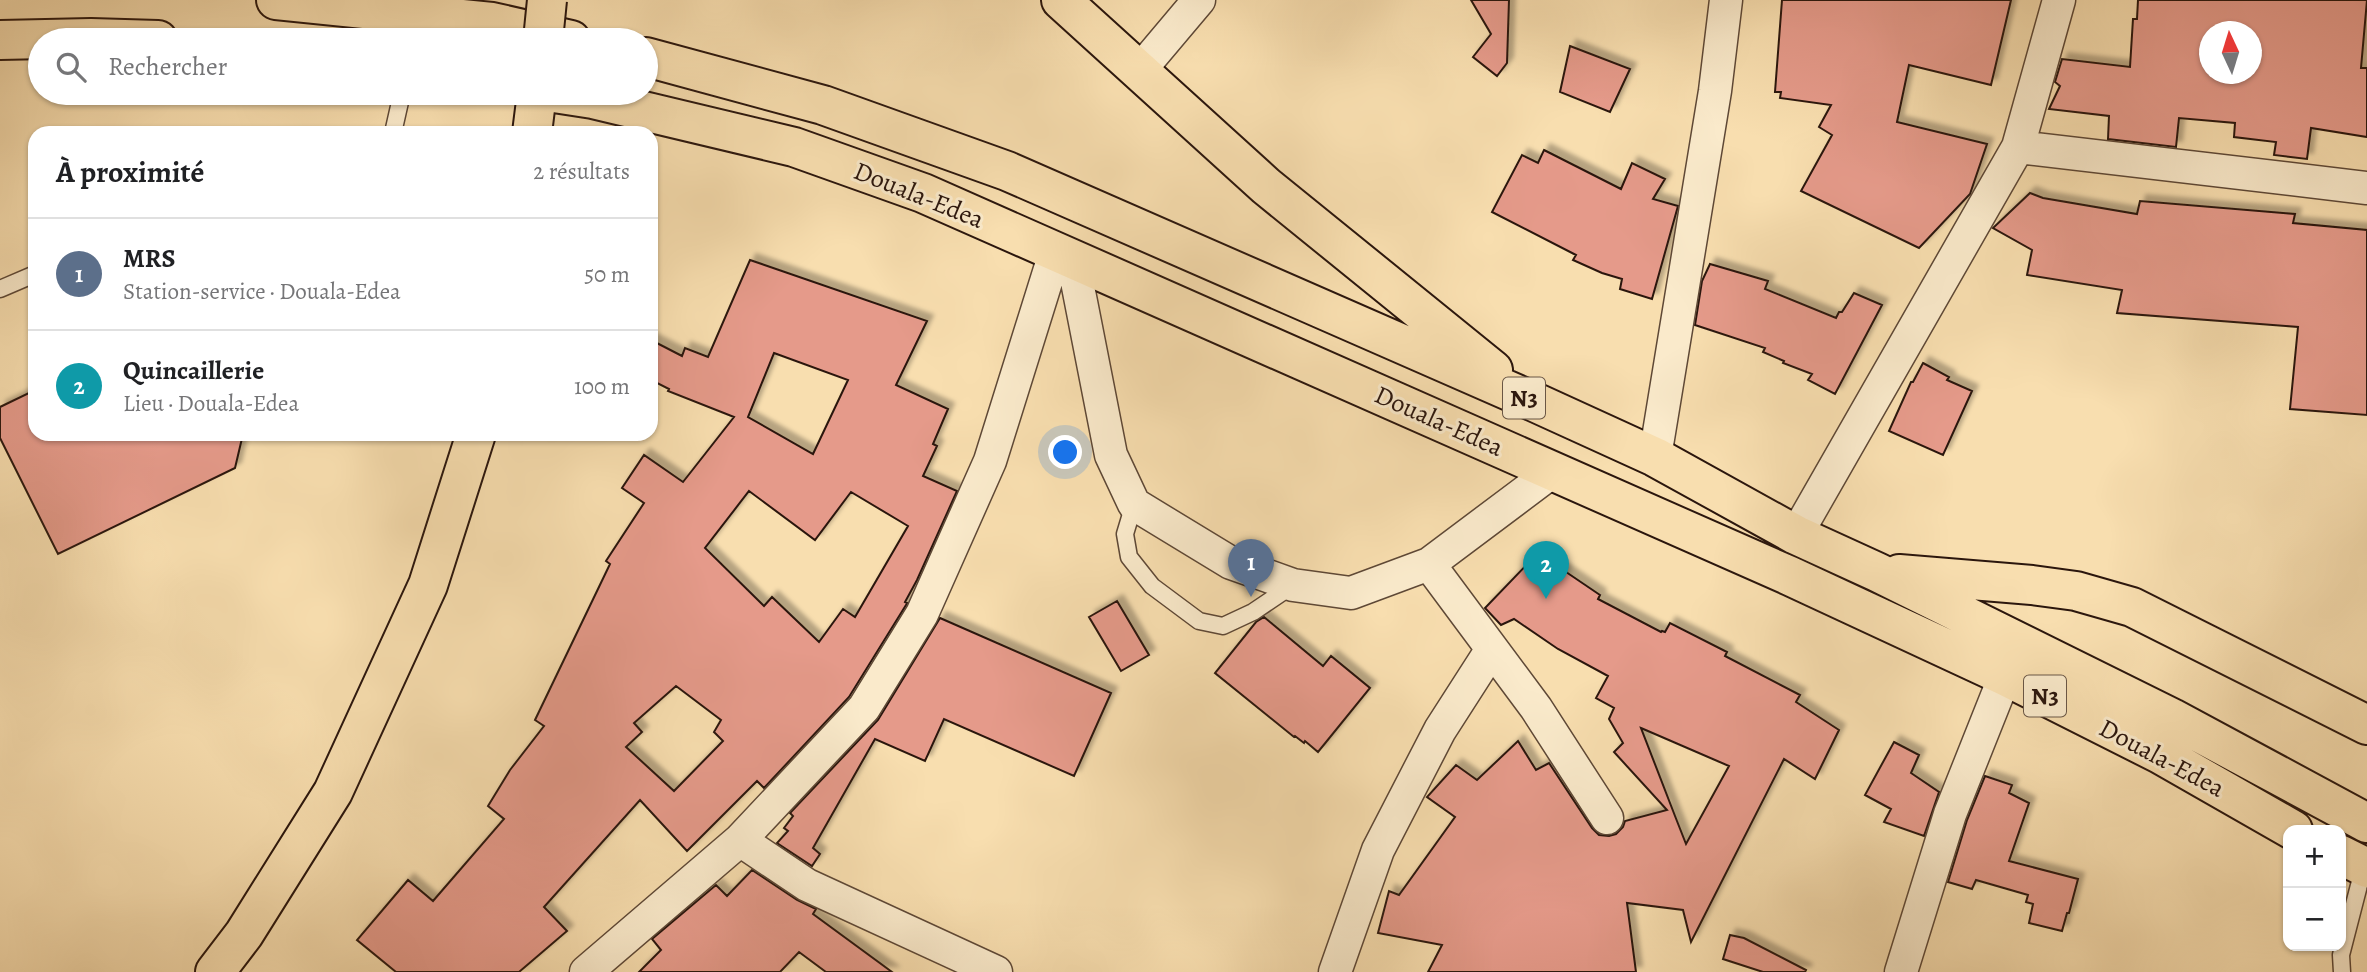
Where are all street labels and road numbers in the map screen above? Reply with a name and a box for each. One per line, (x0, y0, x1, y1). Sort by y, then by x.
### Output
street label: Douala-Edea (849, 153, 989, 237)
street label: Douala-Edea (1369, 377, 1509, 465)
road number: N3 (1503, 377, 1545, 418)
road number: N3 (2024, 676, 2066, 716)
street label: Douala-Edea (2093, 710, 2231, 806)

